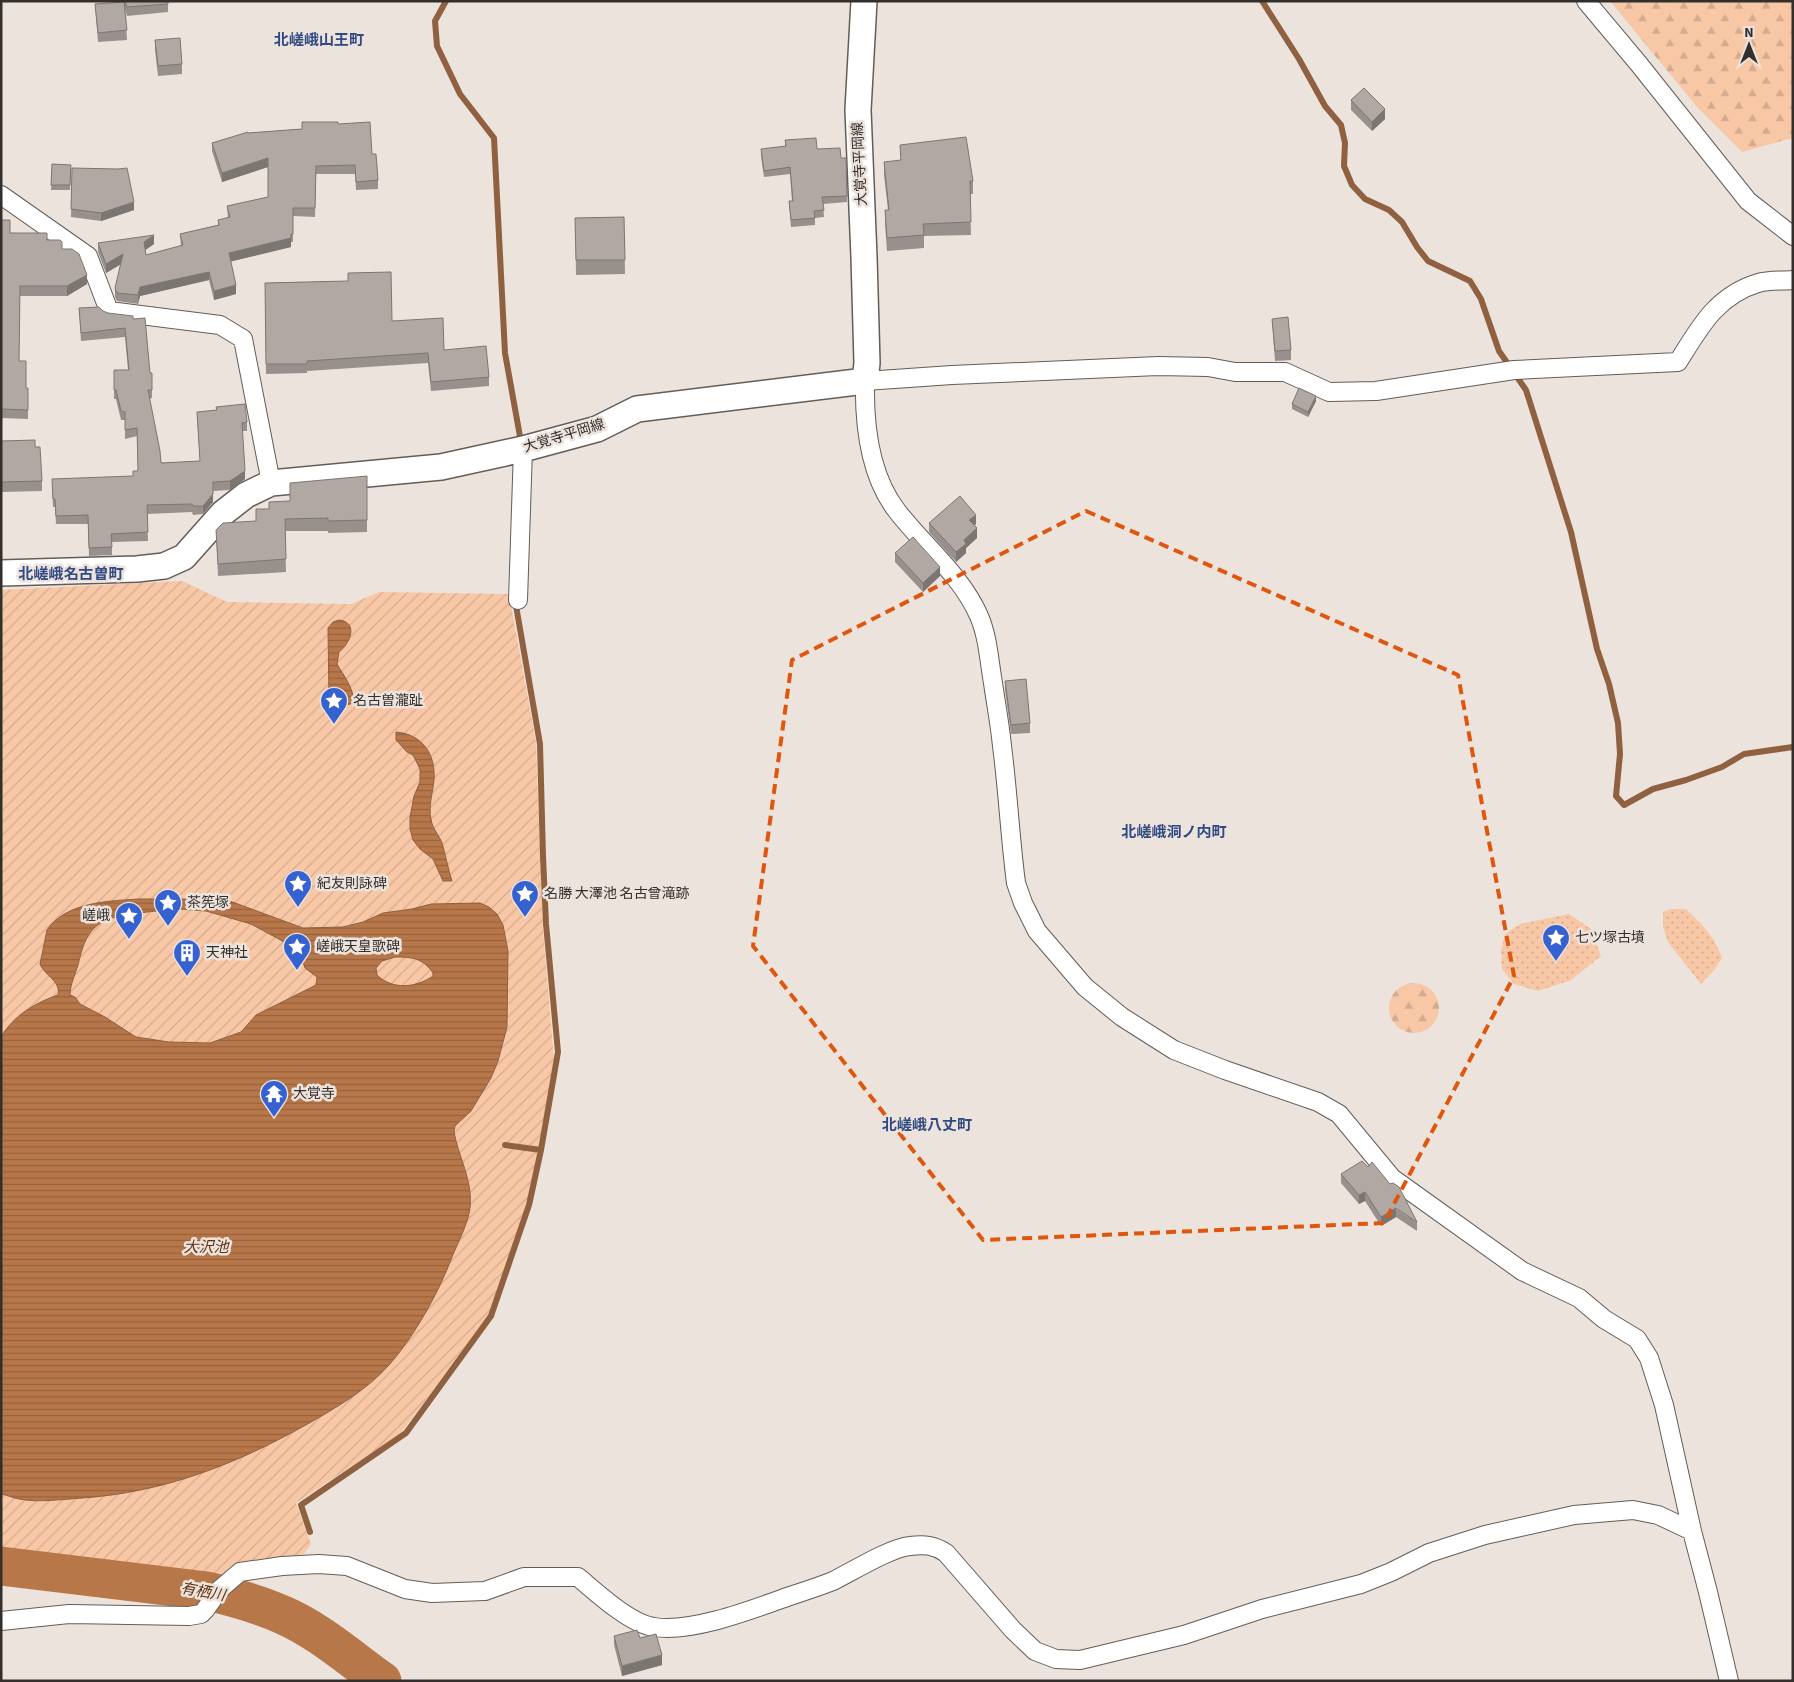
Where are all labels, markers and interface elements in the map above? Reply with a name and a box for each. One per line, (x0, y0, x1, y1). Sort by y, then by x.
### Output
north arrow (1724, 20, 1774, 70)
text: N (1744, 23, 1754, 43)
district label: 北嵯峨山王町 (274, 30, 364, 51)
street label: 大覚寺平岡線 (848, 122, 872, 206)
street label: 大覚寺平岡線 (521, 414, 607, 458)
district label: 北嵯峨名古曽町 (18, 564, 124, 585)
place icon: 名古曽瀧趾 (319, 686, 349, 725)
place label: 名古曽瀧趾 (353, 691, 423, 711)
district label: 北嵯峨洞ノ内町 (1121, 822, 1227, 843)
place icon: 紀友則詠碑 (283, 869, 313, 908)
place label: 紀友則詠碑 (317, 874, 387, 894)
place icon: 名勝 大澤池 名古曾滝跡 (510, 879, 540, 918)
place label: 名勝 大澤池 名古曾滝跡 (544, 884, 690, 904)
place icon: 茶筅塚 (153, 888, 183, 927)
place label: 茶筅塚 (187, 893, 229, 913)
place icon: 嵯峨 (114, 901, 144, 940)
place label: 嵯峨 (82, 906, 110, 926)
place icon: 七ツ塚古墳 (1541, 923, 1571, 962)
place label: 七ツ塚古墳 (1575, 928, 1645, 948)
place icon: 嵯峨天皇歌碑 (282, 932, 312, 971)
place label: 嵯峨天皇歌碑 (316, 937, 400, 957)
building icon: 天神社 (172, 938, 202, 977)
place label: 天神社 (206, 943, 248, 963)
temple icon: 大覚寺 (259, 1079, 289, 1118)
place label: 大覚寺 (293, 1084, 335, 1104)
district label: 北嵯峨八丈町 (882, 1115, 972, 1136)
water label: 大沢池 (183, 1237, 230, 1258)
water label: 有栖川 (179, 1578, 229, 1607)

